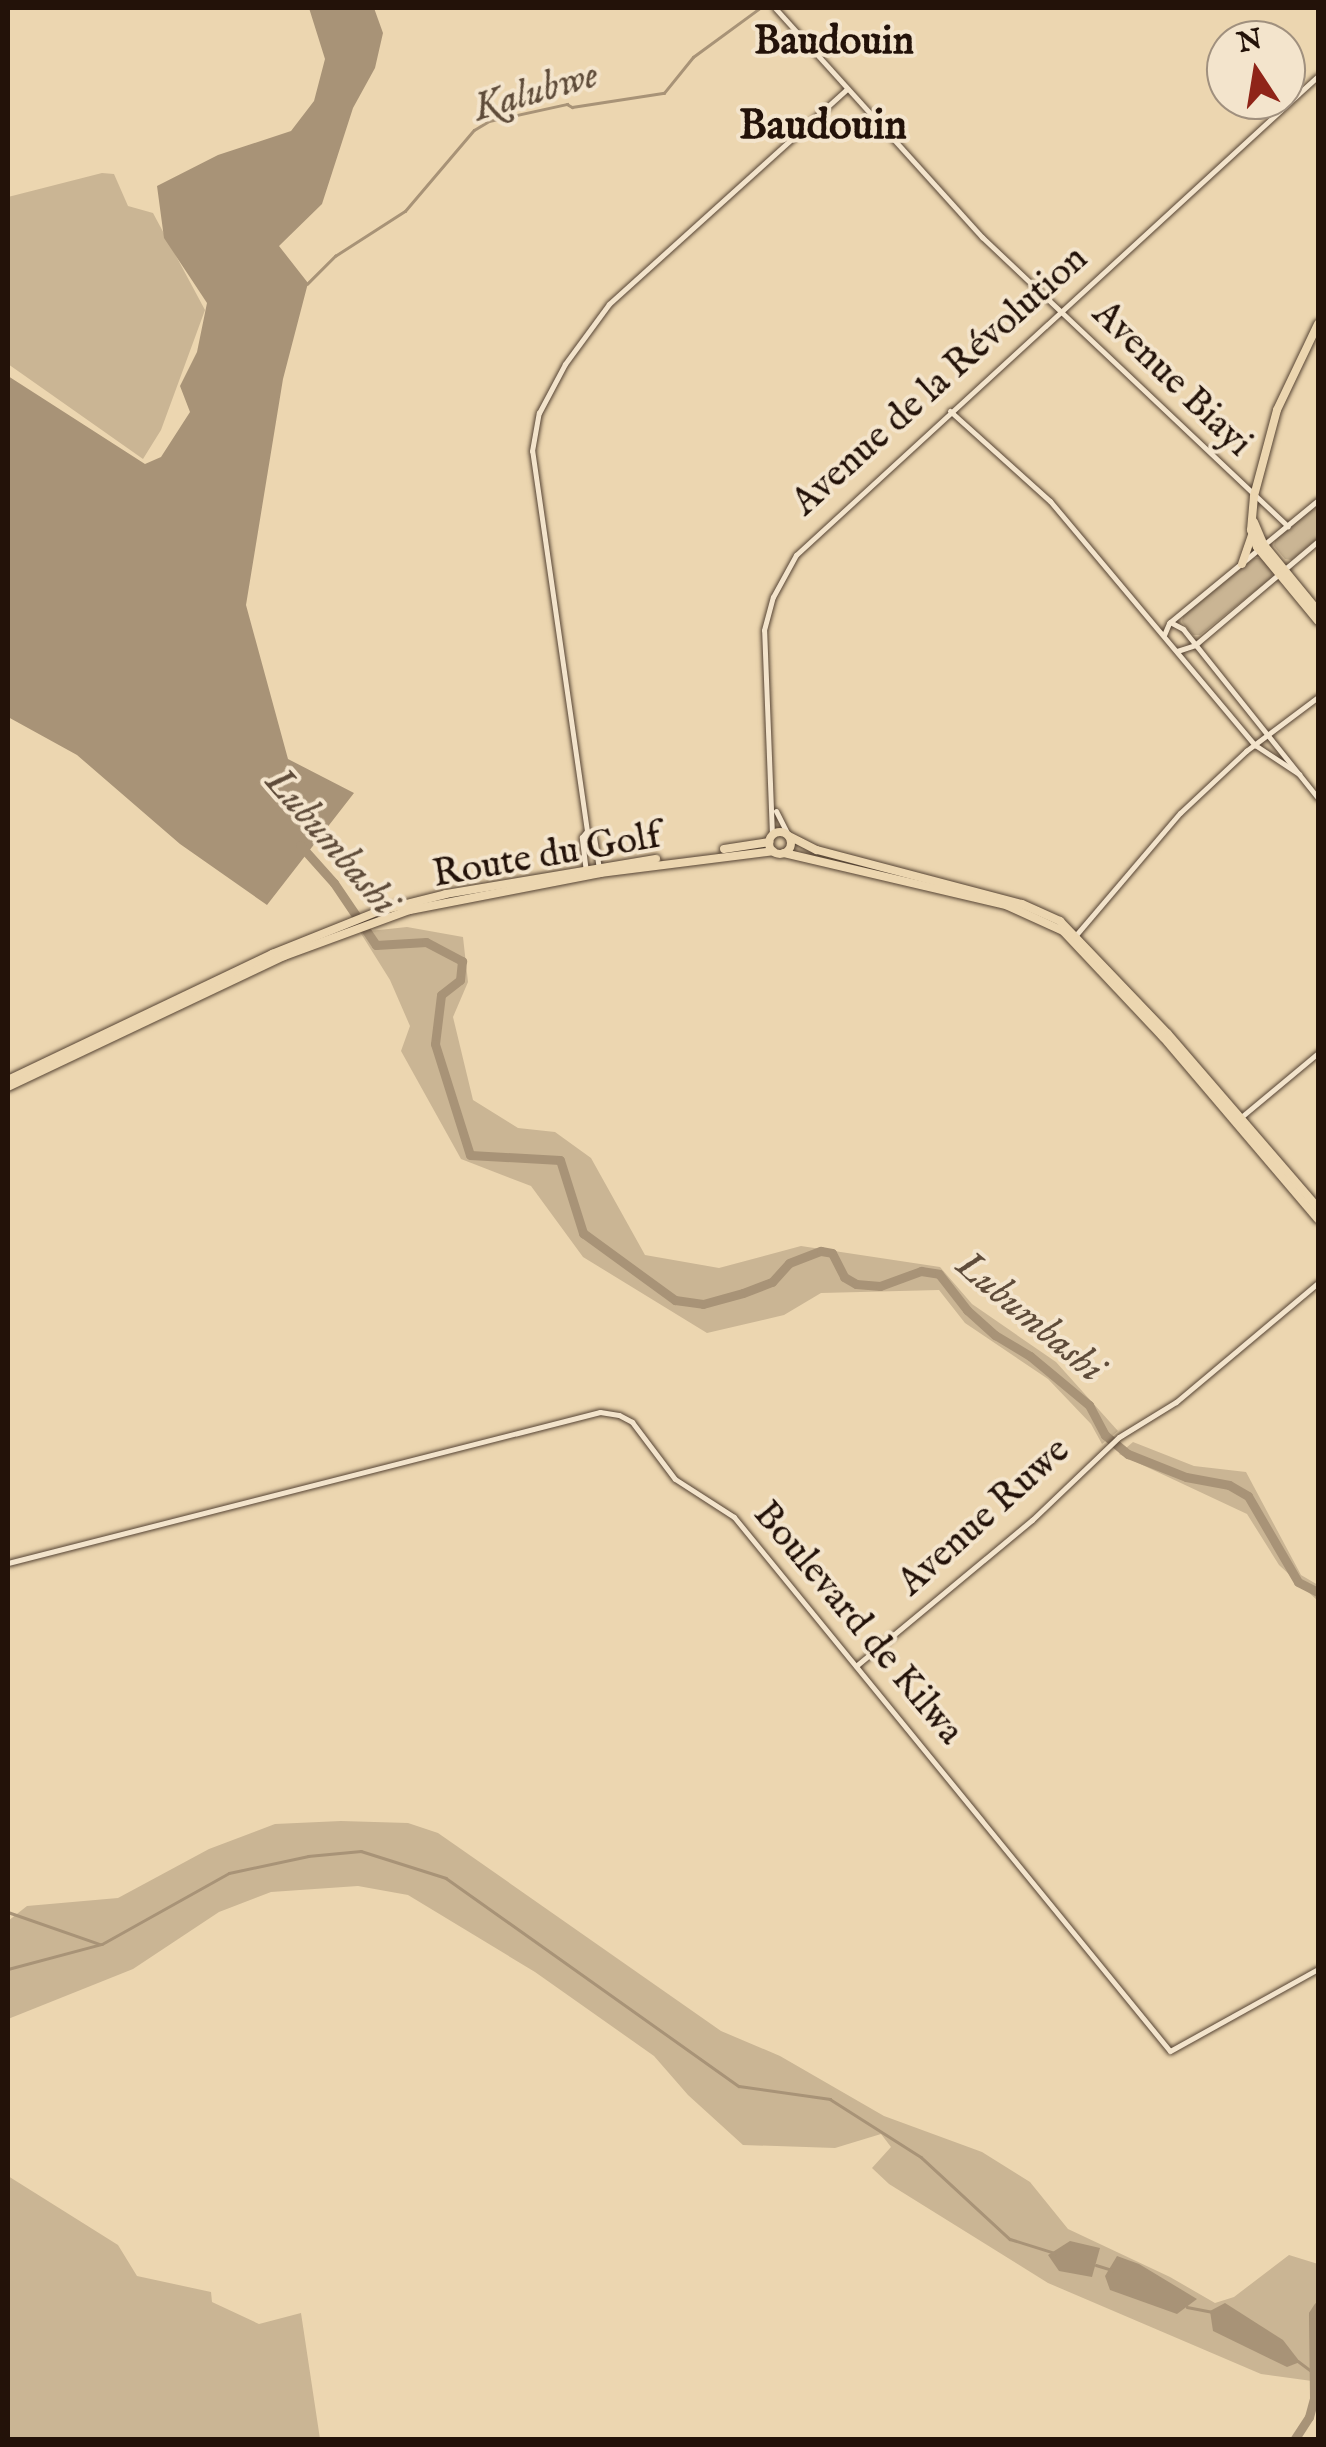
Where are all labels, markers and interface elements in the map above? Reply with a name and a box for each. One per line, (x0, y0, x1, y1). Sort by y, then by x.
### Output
district label: Baudouin (754, 19, 914, 67)
north arrow (1206, 20, 1306, 120)
text: N (1235, 22, 1266, 62)
water label: Kalubwe (468, 52, 604, 134)
district label: Baudouin (739, 102, 907, 152)
street label: Avenue de la Révolution (784, 237, 1098, 527)
street label: Avenue Biayi (1082, 293, 1260, 467)
water label: Lubumbashi (253, 760, 407, 926)
street label: Route du Golf (430, 815, 664, 899)
water label: Lubumbashi (945, 1242, 1113, 1394)
street label: Avenue Ruwe (890, 1429, 1080, 1607)
street label: Boulevard de Kilwa (742, 1493, 972, 1755)

